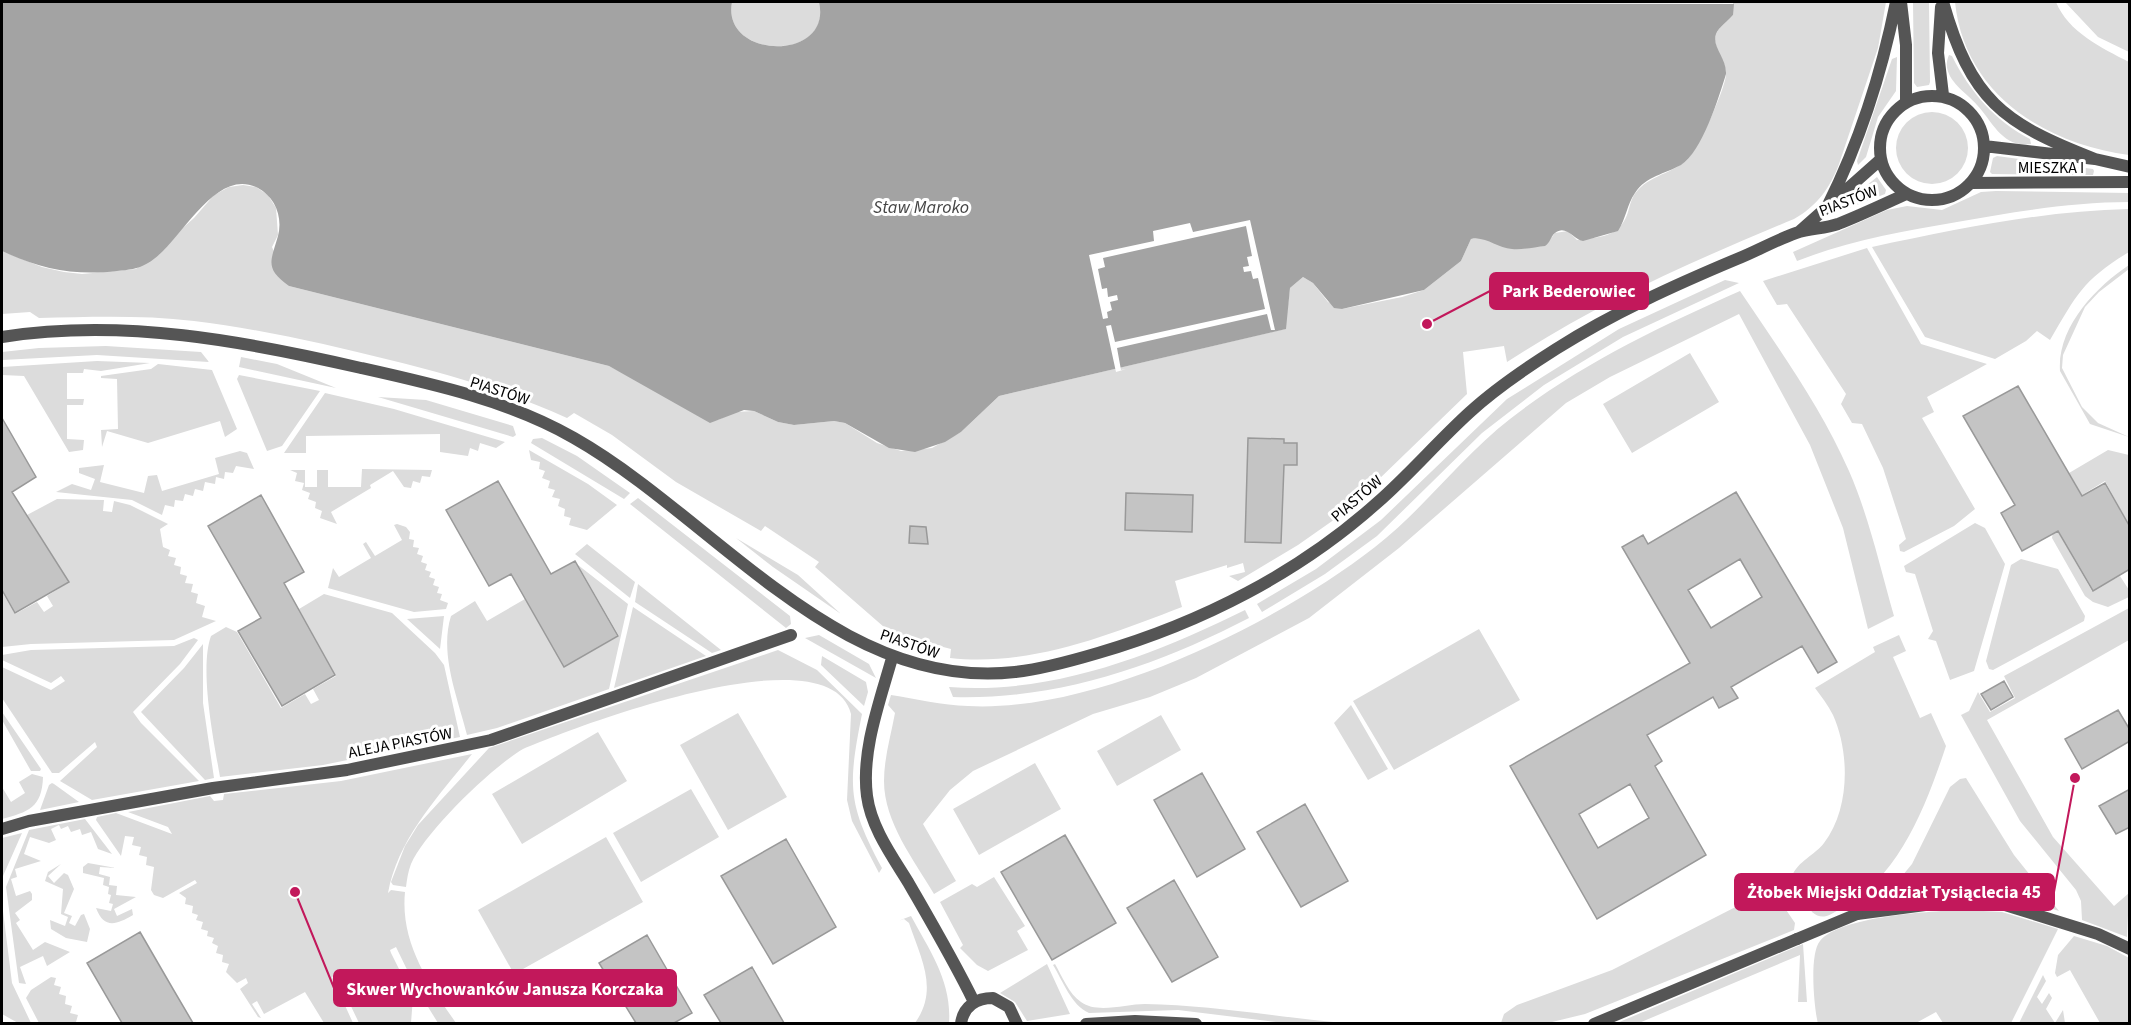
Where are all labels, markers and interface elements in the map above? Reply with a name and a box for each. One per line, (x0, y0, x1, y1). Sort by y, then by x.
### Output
street label: MIESZKA I (2018, 157, 2084, 179)
street label: PIASTÓW (1816, 179, 1881, 222)
water label: Staw Maroko (873, 195, 969, 220)
callout: Park Bederowiec (1490, 273, 1648, 309)
text: Park Bederowiec (1502, 279, 1636, 304)
street label: PIASTÓW (467, 371, 533, 411)
street label: PIASTÓW (1326, 470, 1387, 527)
street label: PIASTÓW (877, 624, 943, 664)
street label: ALEJA PIASTÓW (346, 722, 455, 764)
callout: Żłobek Miejski Oddział Tysiąclecia 45 (1735, 874, 2054, 910)
text: Żłobek Miejski Oddział Tysiąclecia 45 (1747, 880, 2041, 905)
callout: Skwer Wychowanków Janusza Korczaka (334, 970, 676, 1006)
text: Skwer Wychowanków Janusza Korczaka (346, 977, 664, 1002)

